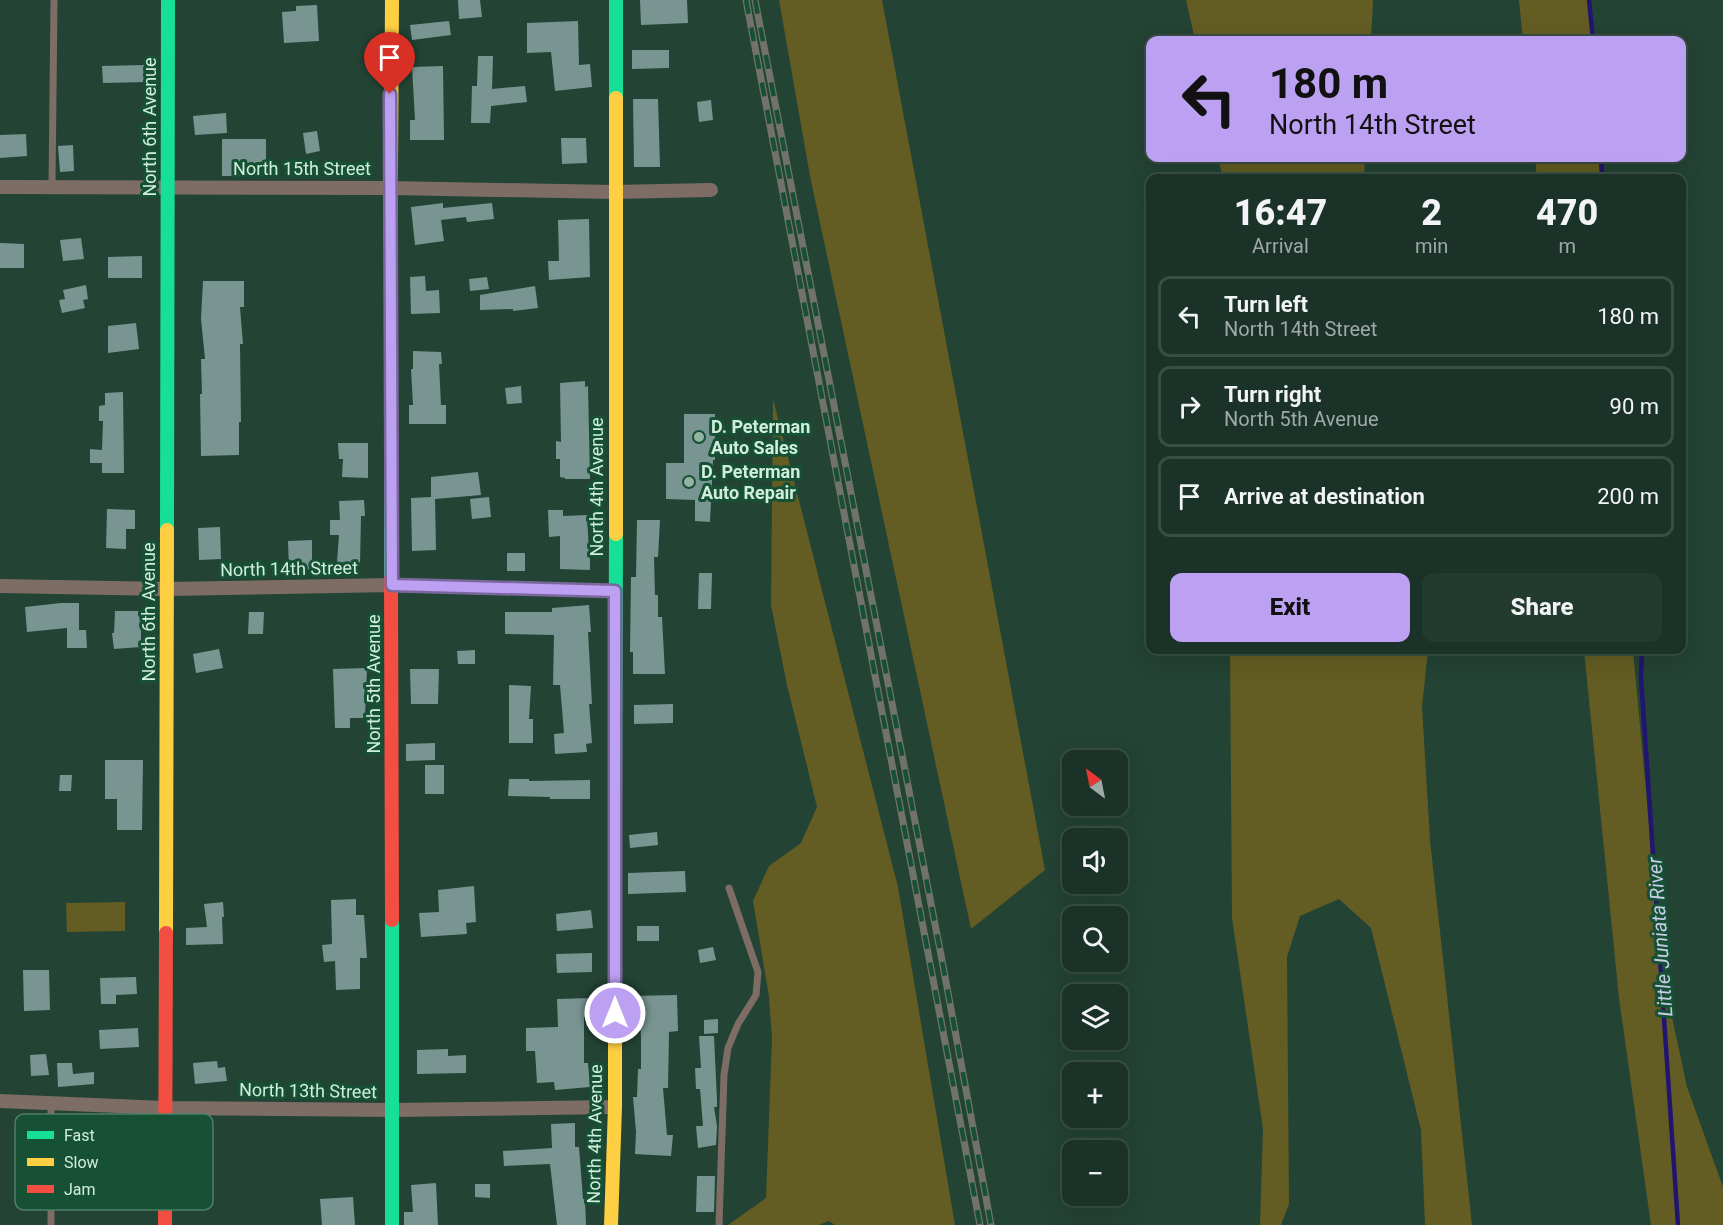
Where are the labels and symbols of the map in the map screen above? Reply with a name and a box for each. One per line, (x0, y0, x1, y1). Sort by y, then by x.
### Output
pin (364, 32, 415, 94)
street label: North 6th Avenue (139, 57, 160, 197)
street label: North 15th Street (233, 158, 371, 179)
place label: D. Peterman Auto Sales (711, 416, 810, 458)
street label: North 4th Avenue (586, 417, 607, 557)
marker: D. Peterman Auto Sales (692, 430, 706, 444)
place label: D. Peterman Auto Repair (701, 461, 800, 503)
marker: D. Peterman Auto Repair (682, 475, 696, 489)
street label: North 6th Avenue (138, 542, 159, 682)
street label: North 14th Street (220, 557, 358, 580)
street label: North 5th Avenue (363, 614, 384, 754)
north arrow (1062, 750, 1128, 816)
water label: Little Juniata River (1642, 855, 1678, 1018)
position arrow (583, 981, 647, 1045)
street label: North 4th Avenue (583, 1064, 606, 1204)
street label: North 13th Street (239, 1079, 377, 1102)
legend (15, 1114, 213, 1210)
text: Fast (64, 1126, 95, 1145)
text: Slow (64, 1153, 99, 1172)
text: Jam (64, 1180, 96, 1199)

